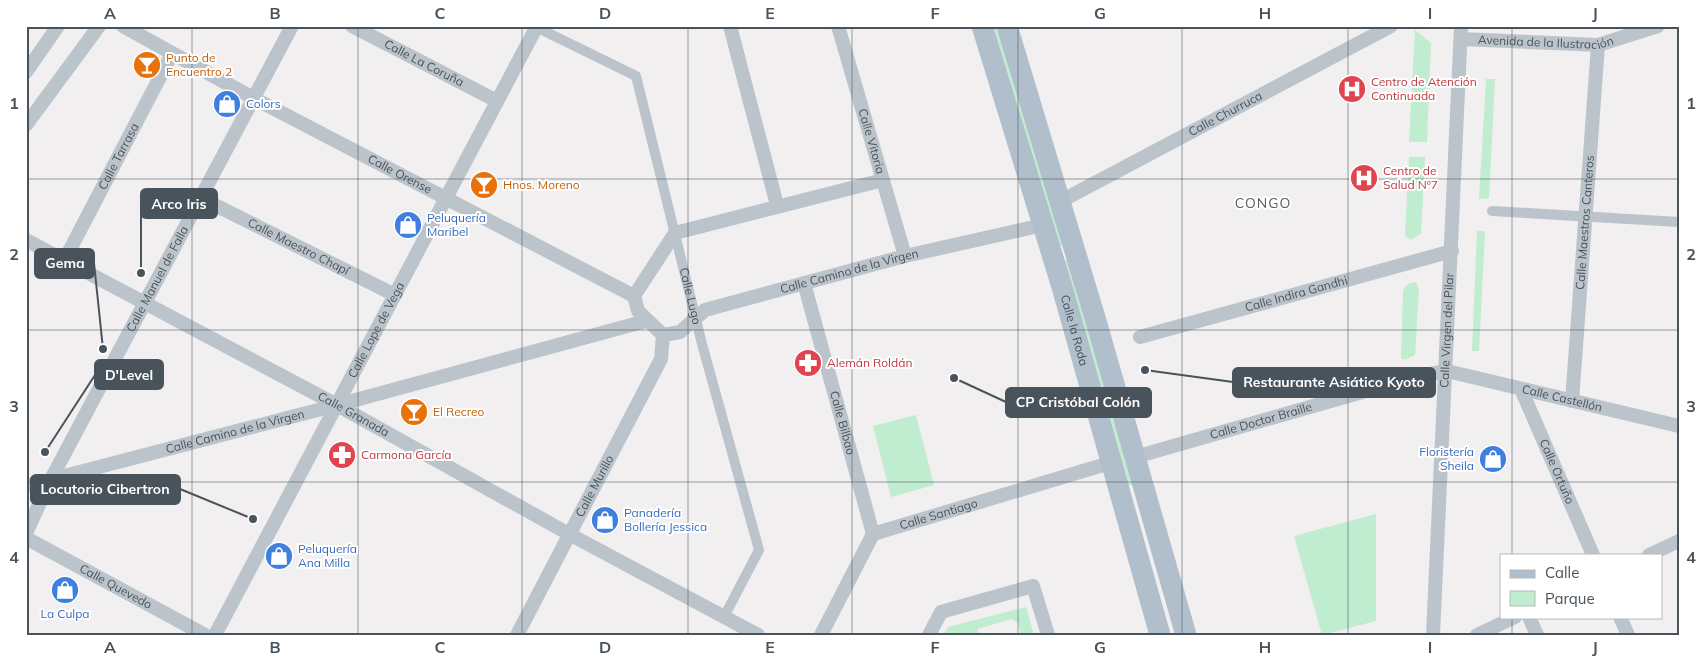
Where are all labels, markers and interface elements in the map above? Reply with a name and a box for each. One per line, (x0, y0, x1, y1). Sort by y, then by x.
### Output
text: A (104, 3, 116, 23)
text: B (269, 3, 281, 23)
text: C (435, 3, 446, 23)
text: D (599, 3, 611, 23)
text: E (765, 3, 775, 23)
text: F (930, 3, 940, 23)
text: G (1094, 3, 1106, 23)
text: H (1259, 3, 1271, 23)
text: I (1428, 3, 1432, 23)
text: J (1592, 3, 1598, 23)
street label: Avenida de la Ilustración (1478, 32, 1615, 52)
street label: Calle La Coruña (382, 36, 467, 90)
bar icon: Punto de Encuentro 2 (132, 50, 162, 80)
place label: Punto de Encuentro 2 (166, 50, 232, 79)
hospital icon: Centro de Atención Continuada (1337, 74, 1367, 104)
place label: Centro de Atención Continuada (1371, 74, 1477, 103)
street label: Calle Churruca (1186, 88, 1265, 139)
shop icon: Colors (212, 89, 242, 119)
text: 1 (9, 93, 19, 113)
text: 1 (1686, 93, 1696, 113)
place label: Colors (246, 96, 281, 111)
street label: Calle Vitoria (855, 107, 889, 175)
street label: Calle Tarrasa (95, 120, 142, 192)
street label: Calle Orense (365, 151, 435, 197)
street label: Calle Maestros Canteros (1572, 155, 1597, 290)
hospital icon: Centro de Salud Nº7 (1349, 163, 1379, 193)
place label: Centro de Salud Nº7 (1383, 163, 1438, 192)
bar icon: Hnos. Moreno (469, 170, 499, 200)
place label: Hnos. Moreno (503, 177, 580, 192)
callout: Arco Iris (141, 189, 217, 218)
district label: CONGO (1235, 194, 1291, 212)
text: Arco Iris (151, 195, 207, 213)
shop icon: Peluquería Maribel (393, 210, 423, 240)
place label: Peluquería Maribel (427, 210, 486, 239)
street label: Calle Maestro Chapí (245, 215, 353, 278)
street label: Calle Manuel de Falla (123, 223, 191, 334)
text: 2 (9, 244, 19, 264)
text: 2 (1686, 244, 1696, 264)
street label: Calle Camino de la Virgen (778, 245, 920, 296)
callout: Gema (35, 249, 94, 278)
text: Gema (45, 254, 85, 272)
street label: Calle Lugo (676, 266, 705, 326)
street label: Calle Indira Gandhi (1243, 272, 1349, 315)
street label: Calle Virgen del Pilar (1436, 272, 1457, 388)
street label: Calle Lope de Vega (344, 279, 407, 380)
street label: Calle la Roda (1058, 293, 1092, 367)
pharmacy icon: Alemán Roldán (793, 348, 823, 378)
place label: Alemán Roldán (827, 355, 912, 370)
callout: D'Level (95, 360, 163, 389)
text: D'Level (105, 366, 153, 384)
callout: Restaurante Asiático Kyoto (1233, 368, 1435, 397)
text: Restaurante Asiático Kyoto (1243, 373, 1425, 391)
street label: Calle Castellón (1520, 381, 1604, 415)
street label: Calle Granada (315, 388, 392, 440)
callout: CP Cristóbal Colón (1006, 388, 1151, 417)
street label: Calle Bilbao (827, 389, 859, 457)
text: CP Cristóbal Colón (1016, 393, 1140, 411)
text: 3 (9, 396, 19, 416)
text: 3 (1686, 396, 1696, 416)
bar icon: El Recreo (399, 397, 429, 427)
street label: Calle Doctor Braille (1208, 399, 1314, 442)
place label: El Recreo (433, 404, 484, 419)
street label: Calle Camino de la Virgen (164, 406, 306, 456)
street label: Calle Ortuño (1537, 436, 1578, 506)
pharmacy icon: Carmona García (327, 440, 357, 470)
place label: Floristería Sheila (1419, 444, 1474, 473)
shop icon: Floristería Sheila (1478, 444, 1508, 474)
place label: Carmona García (361, 447, 452, 462)
street label: Calle Murillo (572, 452, 617, 519)
callout: Locutorio Cibertron (31, 475, 180, 504)
text: Locutorio Cibertron (40, 480, 170, 498)
street label: Calle Santiago (898, 495, 979, 533)
shop icon: Panadería Bollería Jessica (590, 505, 620, 535)
place label: Panadería Bollería Jessica (624, 505, 707, 534)
shop icon: Peluquería Ana Milla (264, 541, 294, 571)
place label: Peluquería Ana Milla (298, 541, 357, 570)
text: 4 (9, 547, 19, 567)
text: 4 (1686, 547, 1696, 567)
legend (1500, 554, 1662, 618)
street label: Calle Quevedo (77, 560, 155, 612)
text: Calle (1545, 563, 1579, 582)
shop icon: La Culpa (50, 575, 80, 605)
text: Parque (1545, 589, 1595, 608)
place label: La Culpa (40, 606, 90, 621)
text: A (104, 637, 116, 657)
text: B (269, 637, 281, 657)
text: C (435, 637, 446, 657)
text: D (599, 637, 611, 657)
text: E (765, 637, 775, 657)
text: F (930, 637, 940, 657)
text: G (1094, 637, 1106, 657)
text: H (1259, 637, 1271, 657)
text: I (1428, 637, 1432, 657)
text: J (1592, 637, 1598, 657)

